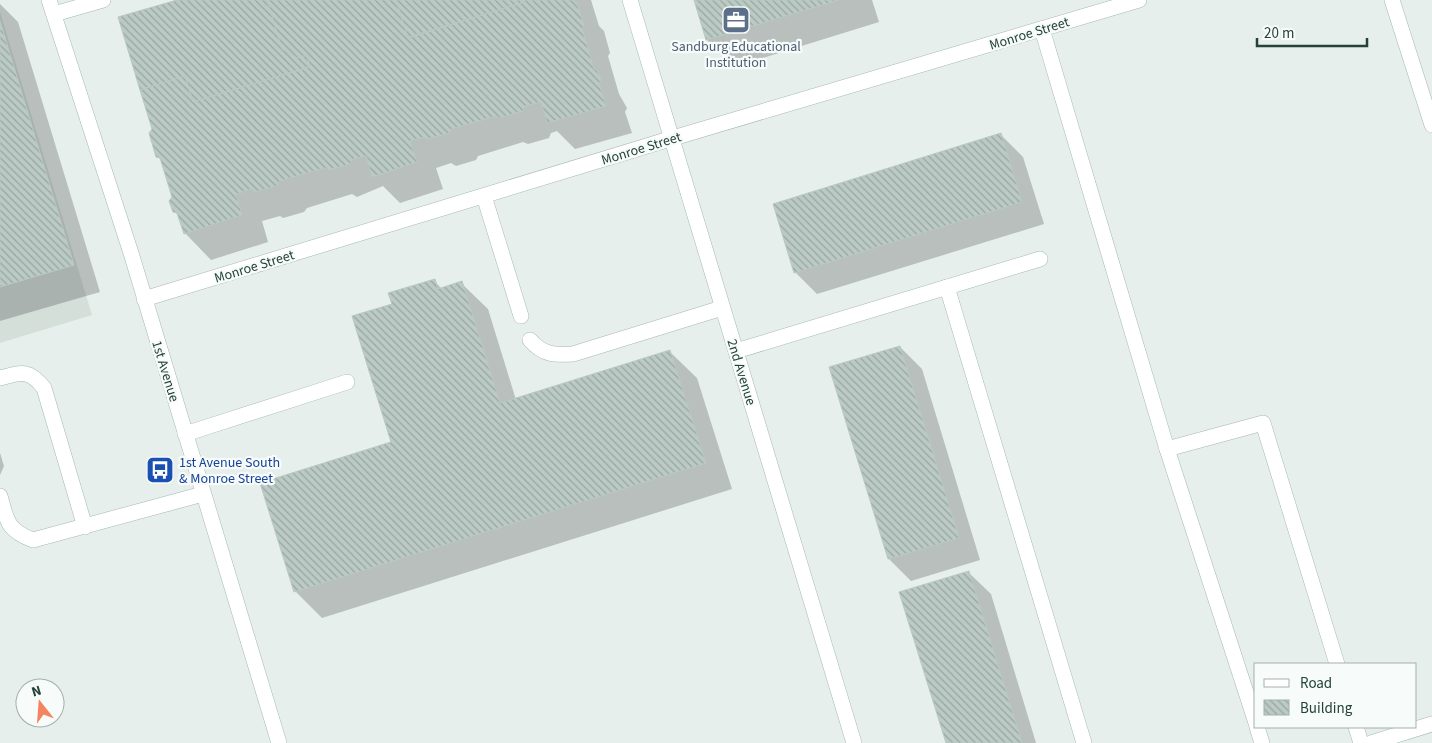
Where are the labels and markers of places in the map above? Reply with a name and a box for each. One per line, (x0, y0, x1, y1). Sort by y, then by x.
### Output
office icon: Sandburg Educational Institution (721, 5, 751, 35)
place label: Sandburg Educational Institution (671, 37, 801, 73)
place label: 1st Avenue South & Monroe Street (179, 453, 280, 489)
bus stop icon: 1st Avenue South & Monroe Street (145, 455, 175, 485)

